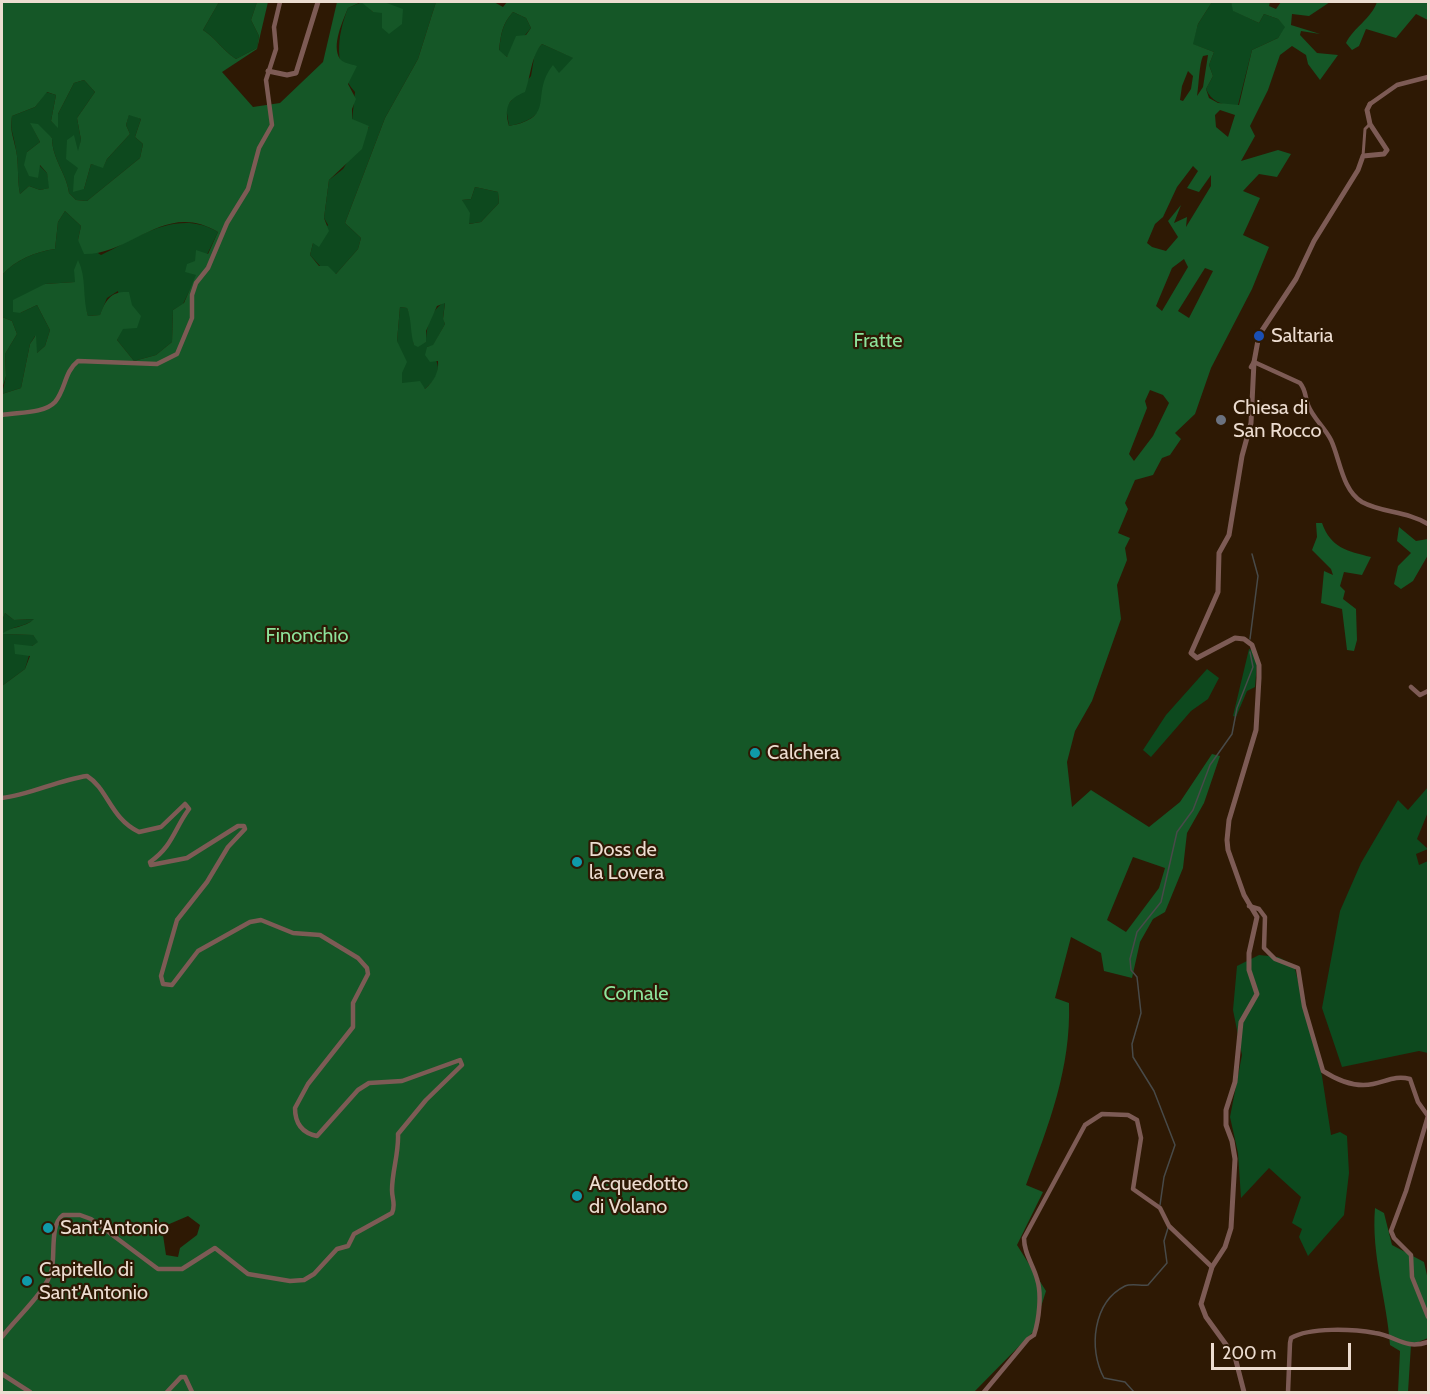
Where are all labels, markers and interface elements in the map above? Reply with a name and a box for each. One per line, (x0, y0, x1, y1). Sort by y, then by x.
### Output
place label: Saltaria (1271, 324, 1333, 348)
park label: Fratte (854, 329, 902, 353)
marker: Saltaria (1252, 329, 1266, 343)
place label: Chiesa di San Rocco (1233, 396, 1322, 443)
marker: Chiesa di San Rocco (1214, 413, 1228, 427)
park label: Finonchio (265, 624, 349, 648)
place label: Calchera (767, 741, 839, 765)
marker: Calchera (748, 746, 762, 760)
place label: Doss de la Lovera (589, 838, 664, 885)
marker: Doss de la Lovera (570, 855, 584, 869)
park label: Cornale (604, 982, 668, 1006)
place label: Acquedotto di Volano (589, 1172, 688, 1219)
marker: Acquedotto di Volano (570, 1189, 584, 1203)
place label: Sant'Antonio (60, 1216, 169, 1240)
marker: Sant'Antonio (41, 1221, 55, 1235)
place label: Capitello di Sant'Antonio (39, 1258, 148, 1305)
marker: Capitello di Sant'Antonio (20, 1274, 34, 1288)
scale bar (1214, 1331, 1354, 1369)
text: 200 m (1222, 1342, 1276, 1364)

